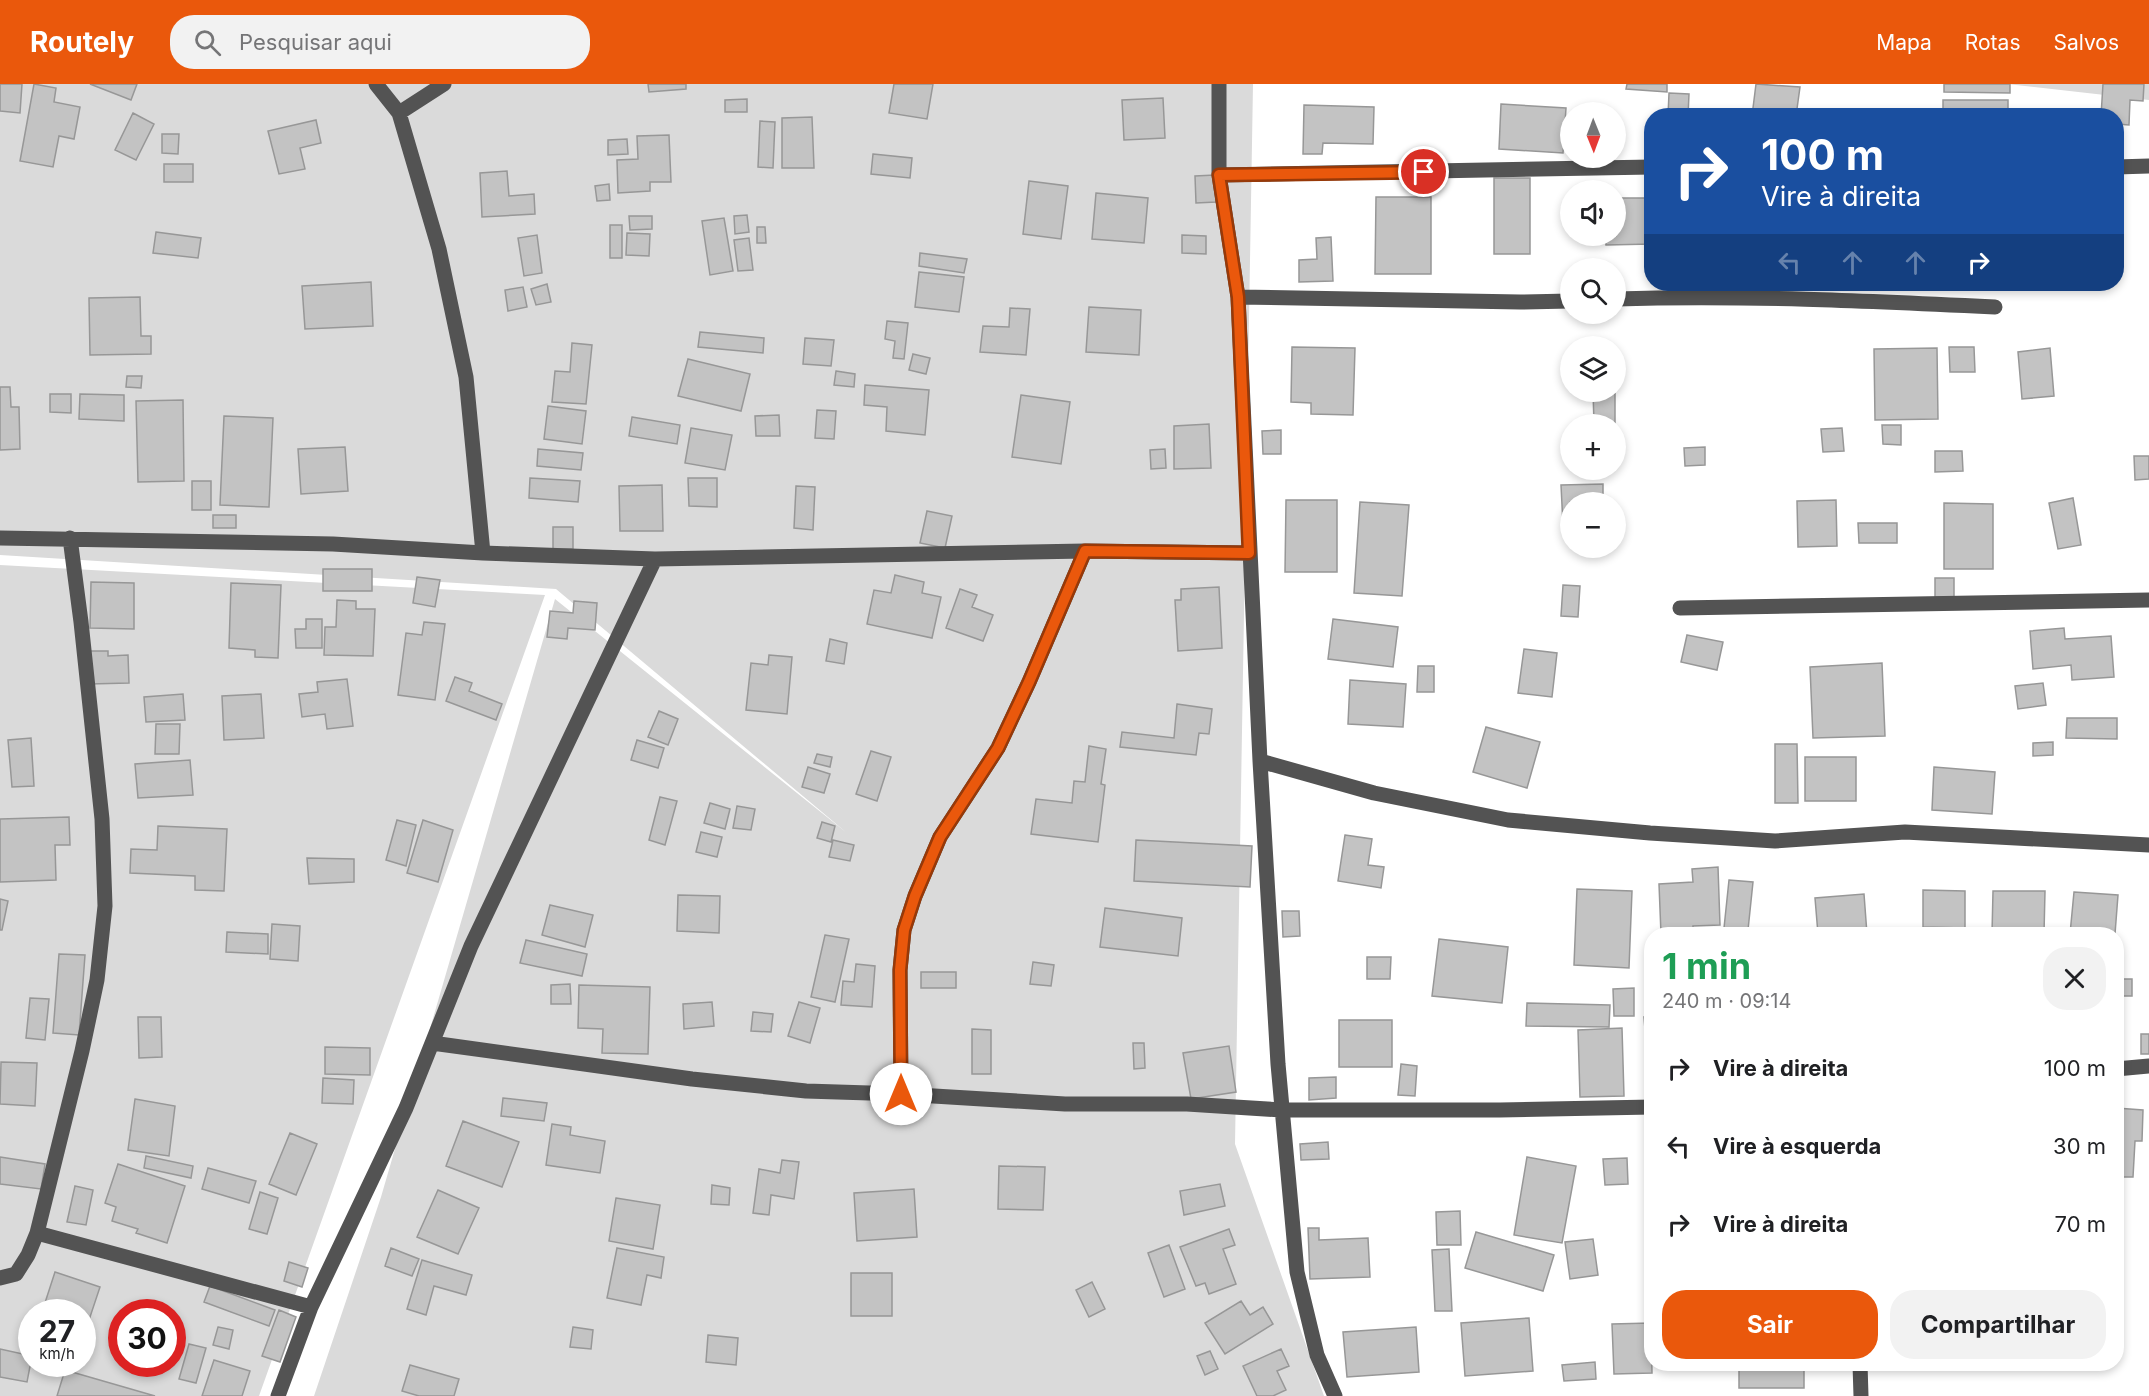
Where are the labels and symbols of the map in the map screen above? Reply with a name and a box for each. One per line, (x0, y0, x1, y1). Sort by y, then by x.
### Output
north arrow (1560, 102, 1626, 168)
pin (1398, 146, 1449, 197)
position arrow (869, 1062, 933, 1126)
speed limit sign: 30 (108, 1299, 186, 1377)

